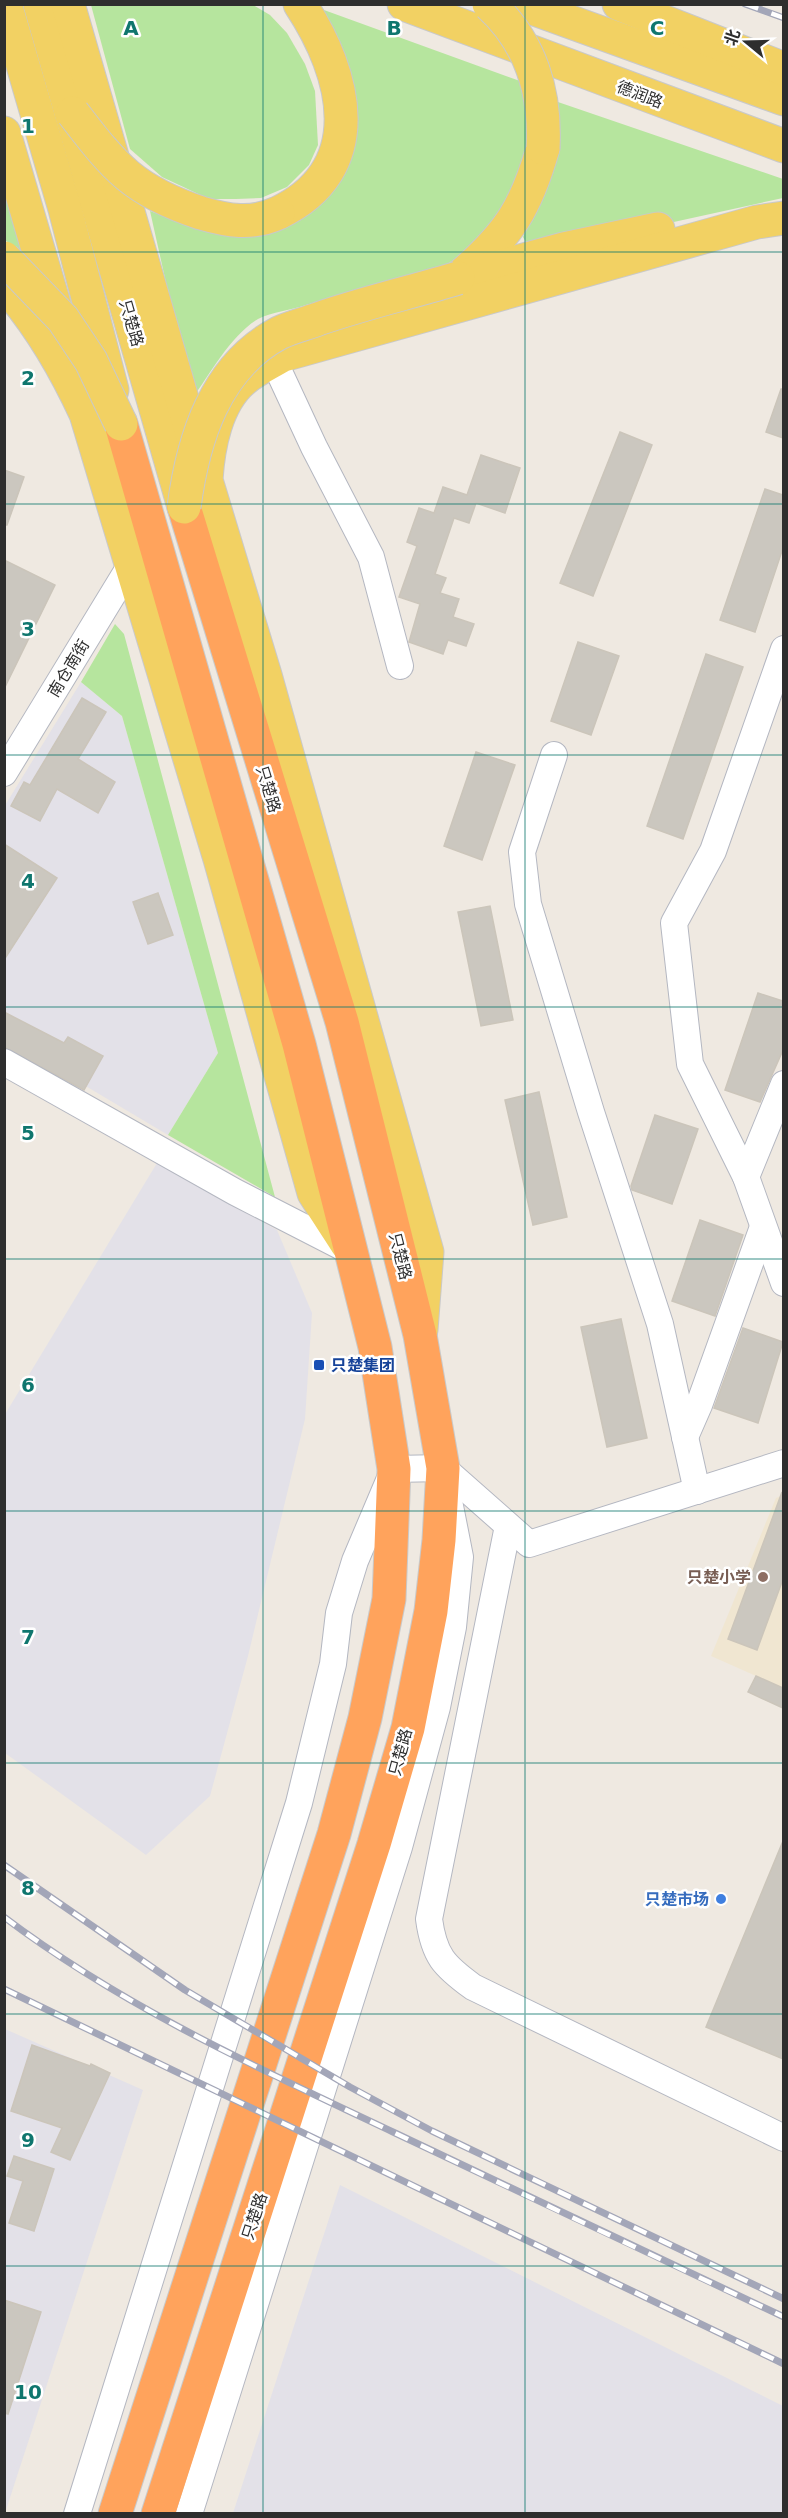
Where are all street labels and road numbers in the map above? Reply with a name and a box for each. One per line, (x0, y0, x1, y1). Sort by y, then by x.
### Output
street label: 德润路 (614, 77, 666, 112)
street label: 只楚路 (116, 297, 147, 349)
street label: 南仓南街 (44, 636, 93, 701)
street label: 只楚路 (252, 763, 285, 815)
street label: 只楚路 (385, 1231, 416, 1282)
street label: 只楚路 (385, 1726, 416, 1778)
street label: 只楚路 (238, 2190, 271, 2242)

